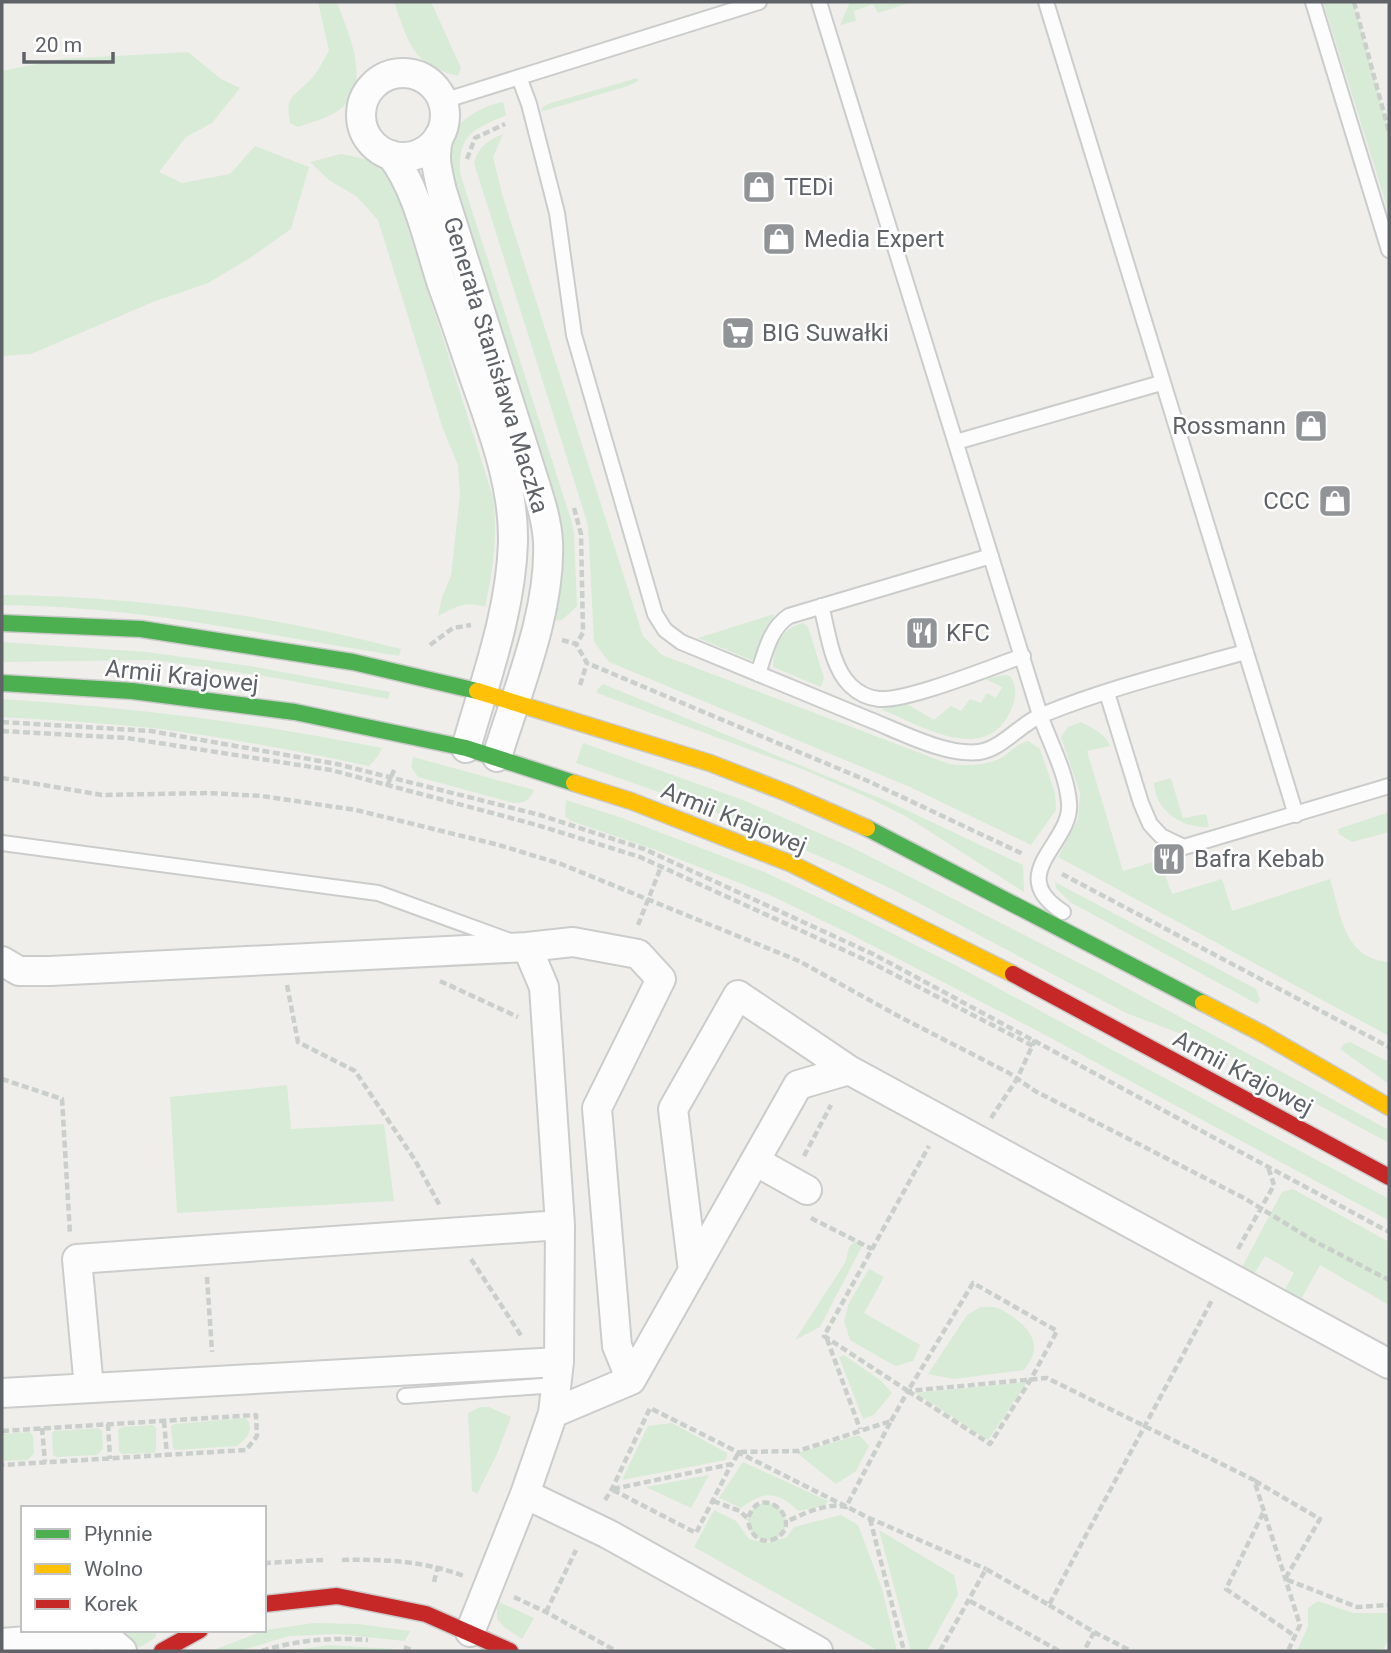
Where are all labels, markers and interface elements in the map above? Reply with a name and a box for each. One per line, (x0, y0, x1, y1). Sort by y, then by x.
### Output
scale bar (24, 21, 114, 65)
text: 20 m (35, 33, 82, 57)
shop icon: TEDi (740, 168, 778, 206)
place label: TEDi (784, 173, 834, 201)
street label: Generała Stanisława Maczka (438, 214, 554, 516)
shop icon: Media Expert (760, 220, 798, 258)
place label: Media Expert (804, 225, 945, 253)
supermarket icon: BIG Suwałki (719, 314, 757, 352)
place label: BIG Suwałki (762, 319, 889, 347)
shop icon: Rossmann (1292, 407, 1330, 445)
place label: Rossmann (1172, 412, 1286, 440)
shop icon: CCC (1316, 482, 1354, 520)
place label: CCC (1263, 487, 1310, 515)
restaurant icon: KFC (903, 614, 941, 652)
place label: KFC (946, 619, 990, 647)
street label: Armii Krajowej (104, 654, 260, 698)
street label: Armii Krajowej (657, 776, 811, 860)
restaurant icon: Bafra Kebab (1150, 840, 1188, 878)
place label: Bafra Kebab (1194, 845, 1325, 873)
street label: Armii Krajowej (1168, 1024, 1318, 1122)
legend (21, 1506, 266, 1632)
text: Płynnie (84, 1522, 152, 1546)
text: Wolno (84, 1557, 143, 1581)
text: Korek (84, 1592, 138, 1616)

